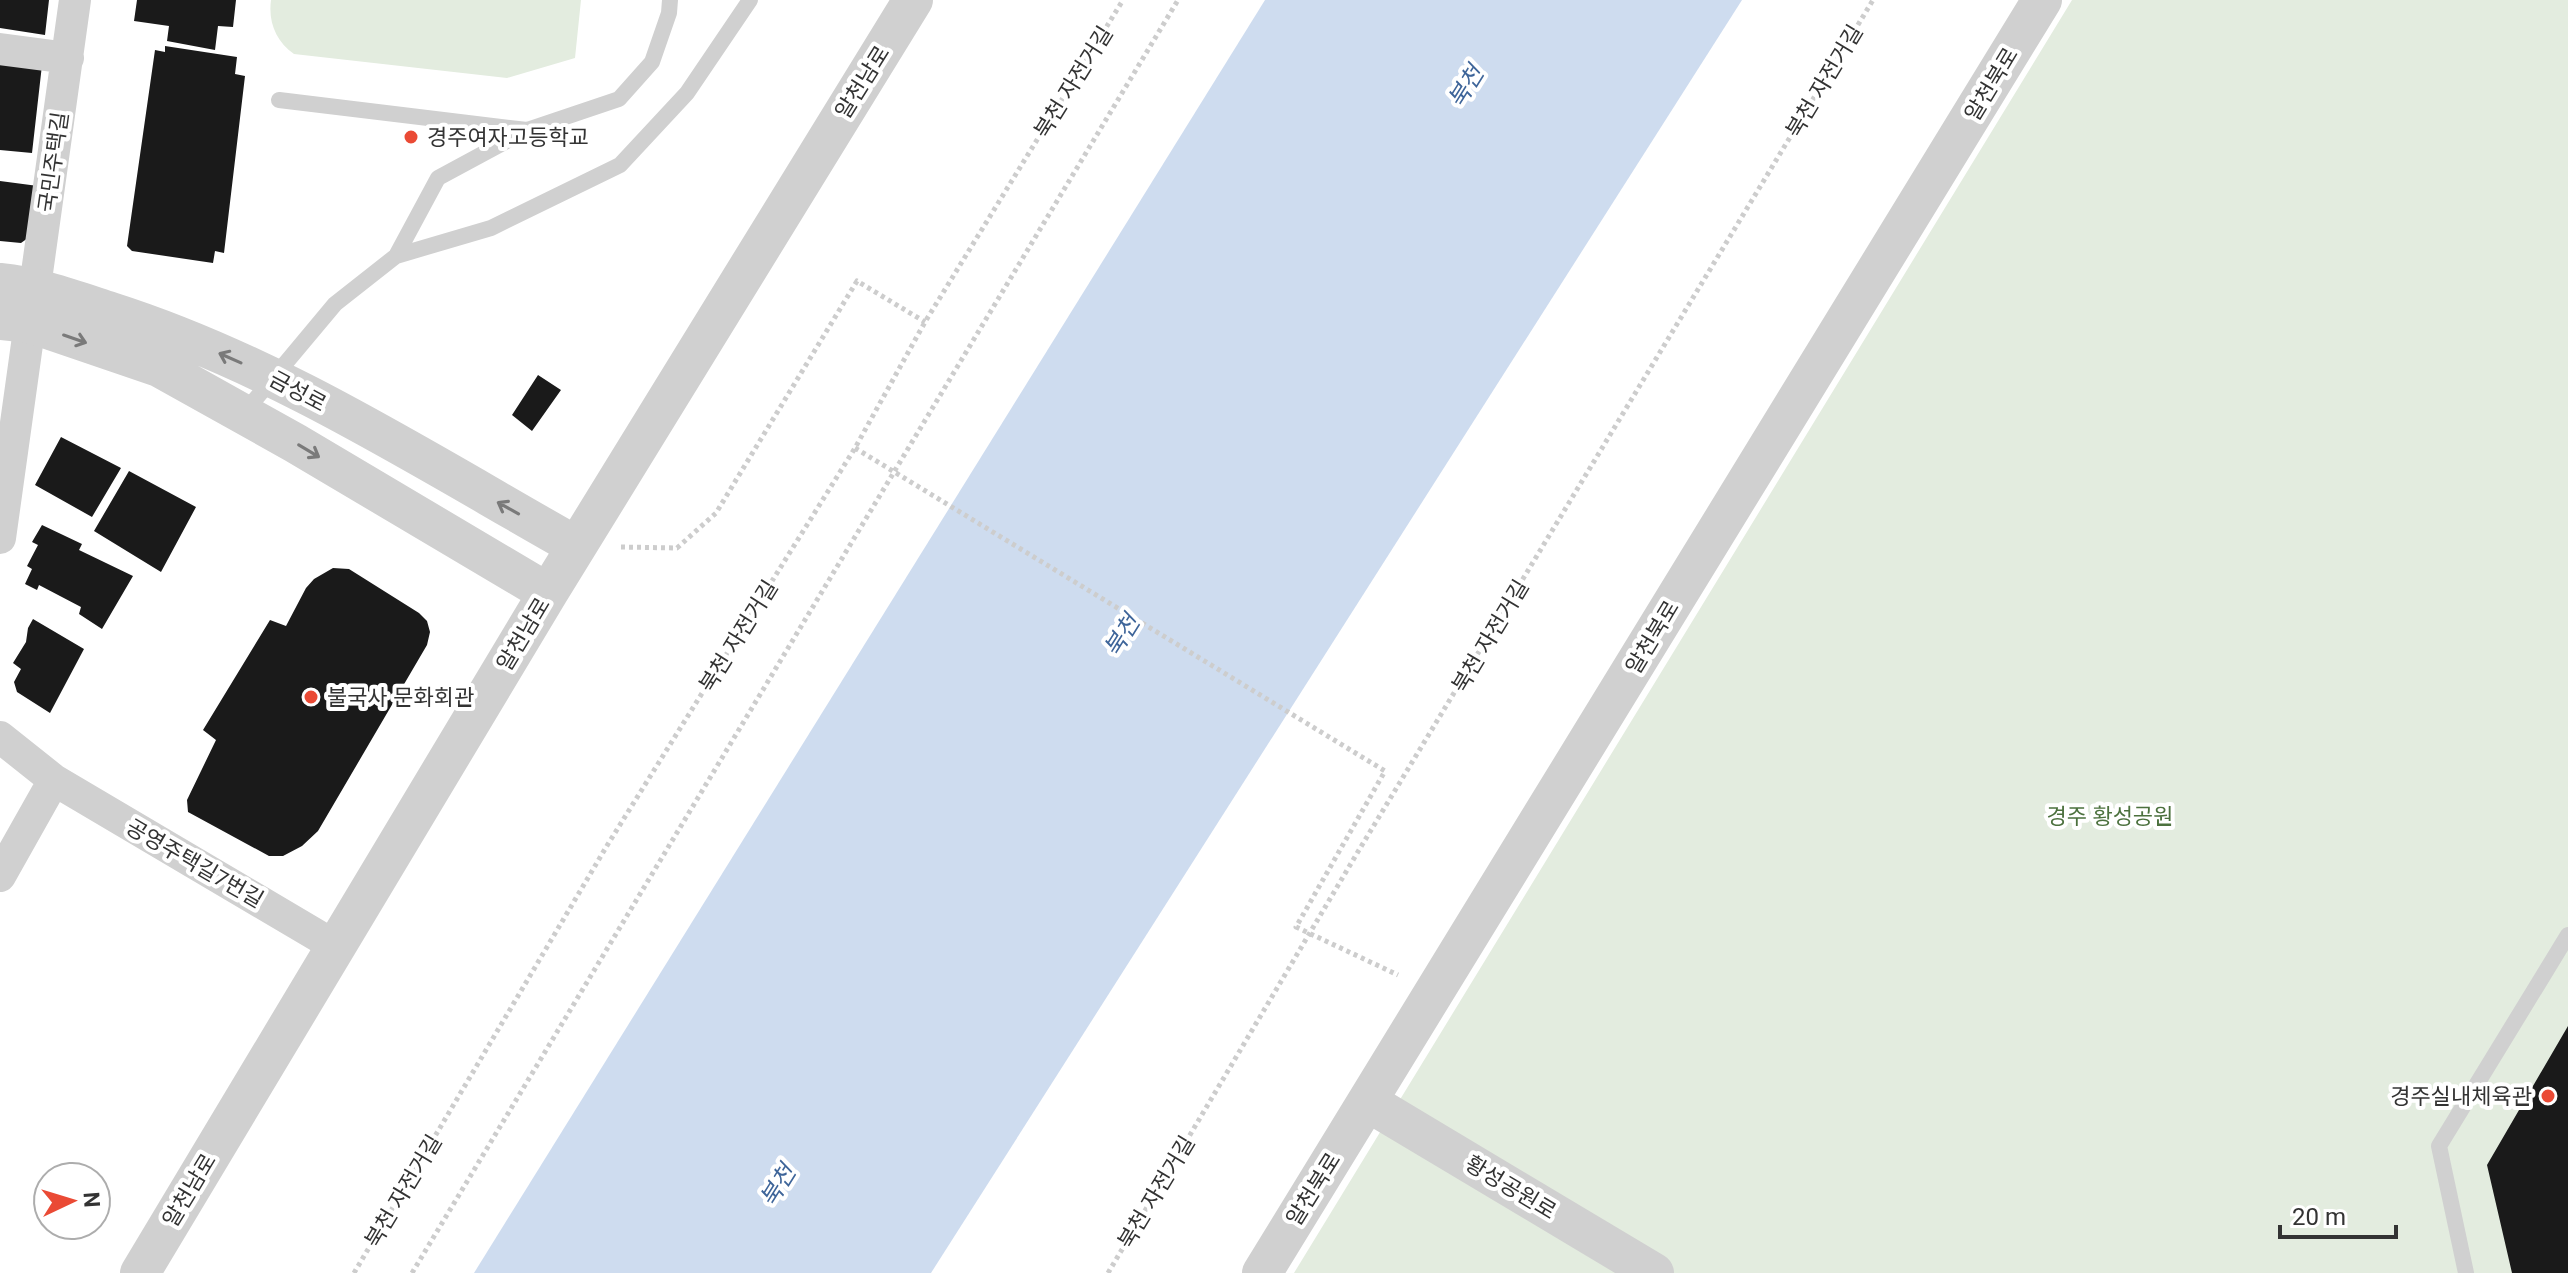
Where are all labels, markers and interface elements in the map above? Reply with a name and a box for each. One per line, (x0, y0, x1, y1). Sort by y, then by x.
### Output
street label: 북천 자전거길 (1781, 20, 1868, 142)
street label: 북천 자전거길 (1029, 22, 1118, 143)
street label: 알천남로 (830, 41, 894, 123)
street label: 알천북로 (1960, 43, 2023, 125)
water label: 북천 (1442, 58, 1491, 113)
street label: 국민주택길 (34, 110, 73, 214)
place label: 경주여자고등학교 (427, 125, 589, 150)
marker: 경주여자고등학교 (402, 128, 420, 146)
one-way arrow (62, 332, 87, 347)
one-way arrow (219, 349, 243, 364)
street label: 금성로 (265, 366, 330, 417)
one-way arrow (297, 443, 320, 459)
one-way arrow (497, 500, 520, 516)
street label: 북천 자전거길 (1447, 575, 1534, 697)
street label: 북천 자전거길 (694, 576, 783, 697)
street label: 알천남로 (492, 593, 555, 675)
street label: 알천북로 (1621, 596, 1684, 678)
water label: 북천 (1098, 607, 1147, 662)
place label: 불국사 문화회관 (327, 685, 474, 710)
marker: 불국사 문화회관 (302, 688, 320, 706)
park label: 경주 황성공원 (2047, 804, 2173, 829)
street label: 공영주택길7번길 (122, 814, 268, 913)
place label: 경주실내체육관 (2390, 1084, 2532, 1109)
marker: 경주실내체육관 (2539, 1087, 2557, 1105)
street label: 북천 자전거길 (360, 1130, 447, 1252)
street label: 북천 자전거길 (1113, 1131, 1200, 1253)
street label: 알천북로 (1281, 1148, 1345, 1230)
street label: 알천남로 (158, 1149, 221, 1231)
street label: 황성공원로 (1461, 1151, 1561, 1224)
water label: 북천 (754, 1157, 803, 1212)
north arrow (32, 1161, 112, 1241)
scale bar (2280, 1189, 2396, 1239)
text: N (78, 1191, 104, 1208)
text: 20 m (2292, 1203, 2346, 1231)

